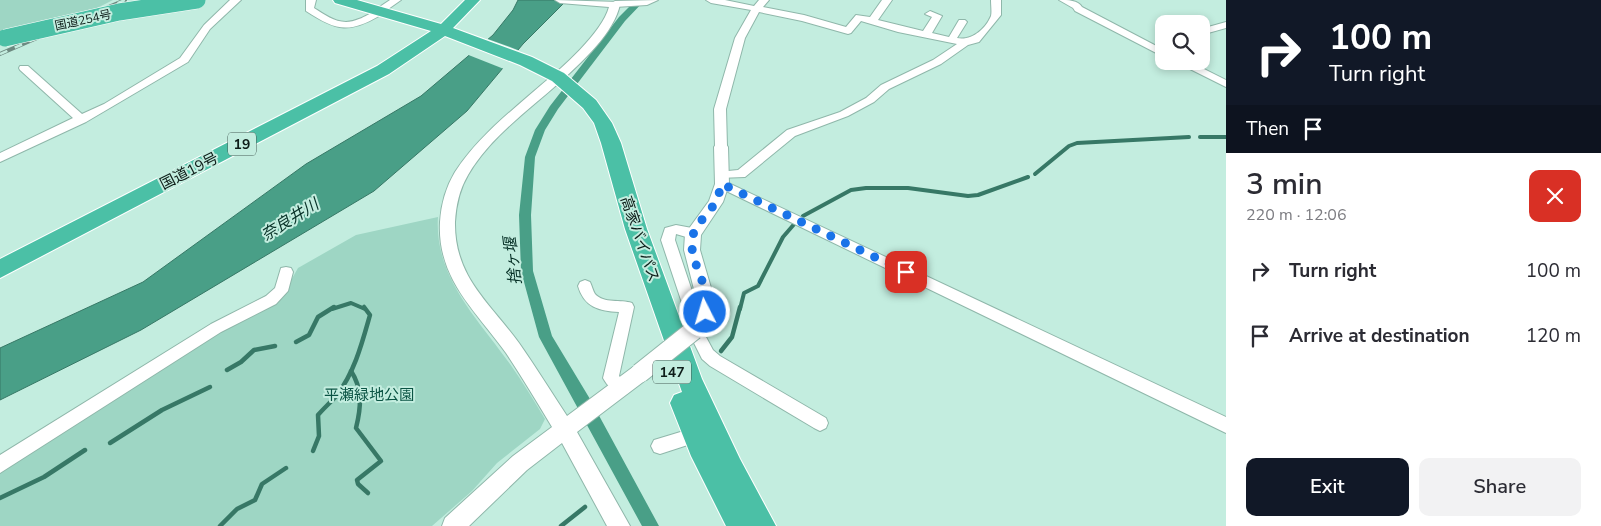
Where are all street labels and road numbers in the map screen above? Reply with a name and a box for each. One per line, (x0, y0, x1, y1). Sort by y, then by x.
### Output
street label: 国道254号 (53, 6, 113, 34)
road number: 19 (228, 132, 256, 156)
street label: 国道19号 (156, 148, 222, 194)
street label: 高家バイパス (616, 193, 664, 285)
road number: 147 (653, 361, 691, 384)

